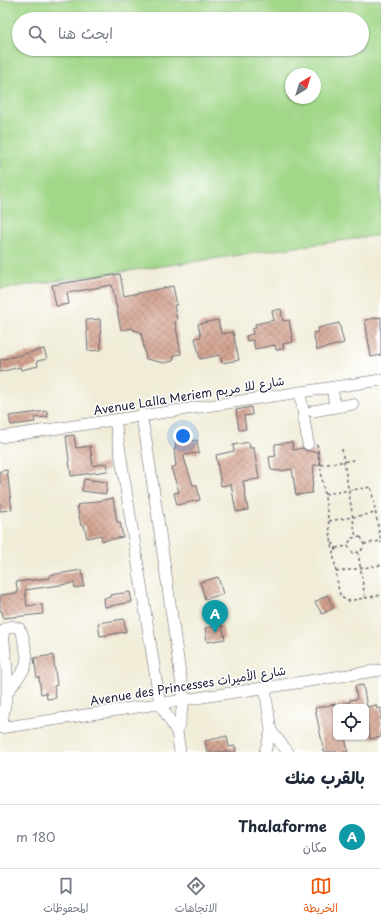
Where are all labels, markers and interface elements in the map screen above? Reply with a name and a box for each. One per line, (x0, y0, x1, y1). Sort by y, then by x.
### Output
search box (12, 12, 369, 56)
text: ابحث هنا (58, 21, 113, 44)
icon: search (26, 23, 48, 45)
north arrow (285, 68, 321, 104)
street label: Avenue Lalla Meriem شارع للا مريم (92, 371, 286, 420)
your location (173, 426, 193, 446)
pin: A (202, 600, 228, 633)
street label: Avenue des Princesses شارع الأميرات (89, 661, 287, 710)
map controls (333, 704, 369, 740)
button: locate (333, 704, 369, 740)
text: بالقرب منك (285, 764, 365, 790)
text: Thalaforme (238, 814, 327, 837)
text: 180 m (16, 827, 56, 846)
text: A (347, 827, 357, 846)
text: مكان (303, 837, 327, 856)
tab: المحفوظات (43, 875, 88, 918)
tab: الاتجاهات (175, 875, 217, 918)
tab: الخريطة (304, 875, 338, 918)

